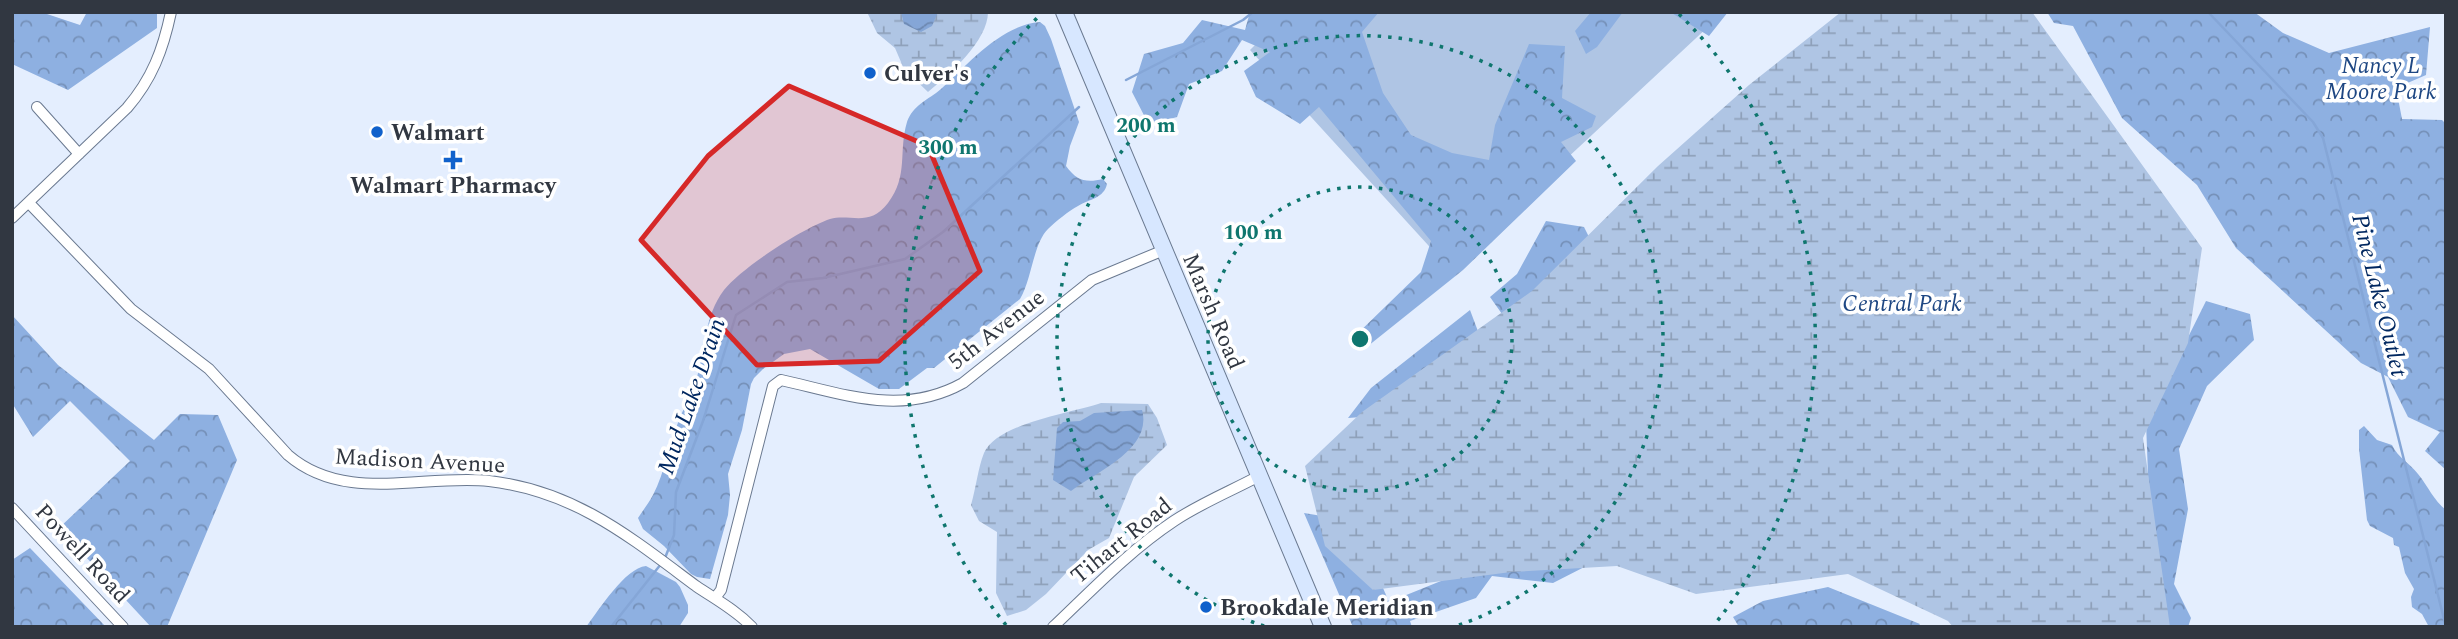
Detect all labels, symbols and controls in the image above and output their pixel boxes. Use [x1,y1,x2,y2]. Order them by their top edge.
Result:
park label: Nancy L Moore Park [2326,49,2437,110]
place label: Culver's [884,57,969,92]
marker: Culver's [862,65,878,81]
text: 200 m [1116,110,1176,142]
place label: Walmart [391,116,485,151]
marker: Walmart [369,124,385,140]
text: 300 m [918,132,978,164]
marker: Walmart Pharmacy [445,152,461,168]
place label: Walmart Pharmacy [350,169,557,204]
water label: Pine Lake Outlet [2341,210,2417,381]
text: 100 m [1223,217,1283,249]
street label: Marsh Road [1172,248,1253,375]
street label: 5th Avenue [941,281,1053,379]
park label: Central Park [1842,287,1962,322]
water label: Mud Lake Drain [648,313,736,479]
centre of rings [1348,327,1372,351]
street label: Madison Avenue [334,440,506,483]
street label: Tihart Road [1063,489,1181,593]
street label: Powell Road [26,496,138,612]
place label: Brookdale Meridian [1220,591,1434,626]
marker: Brookdale Meridian [1198,599,1214,615]

